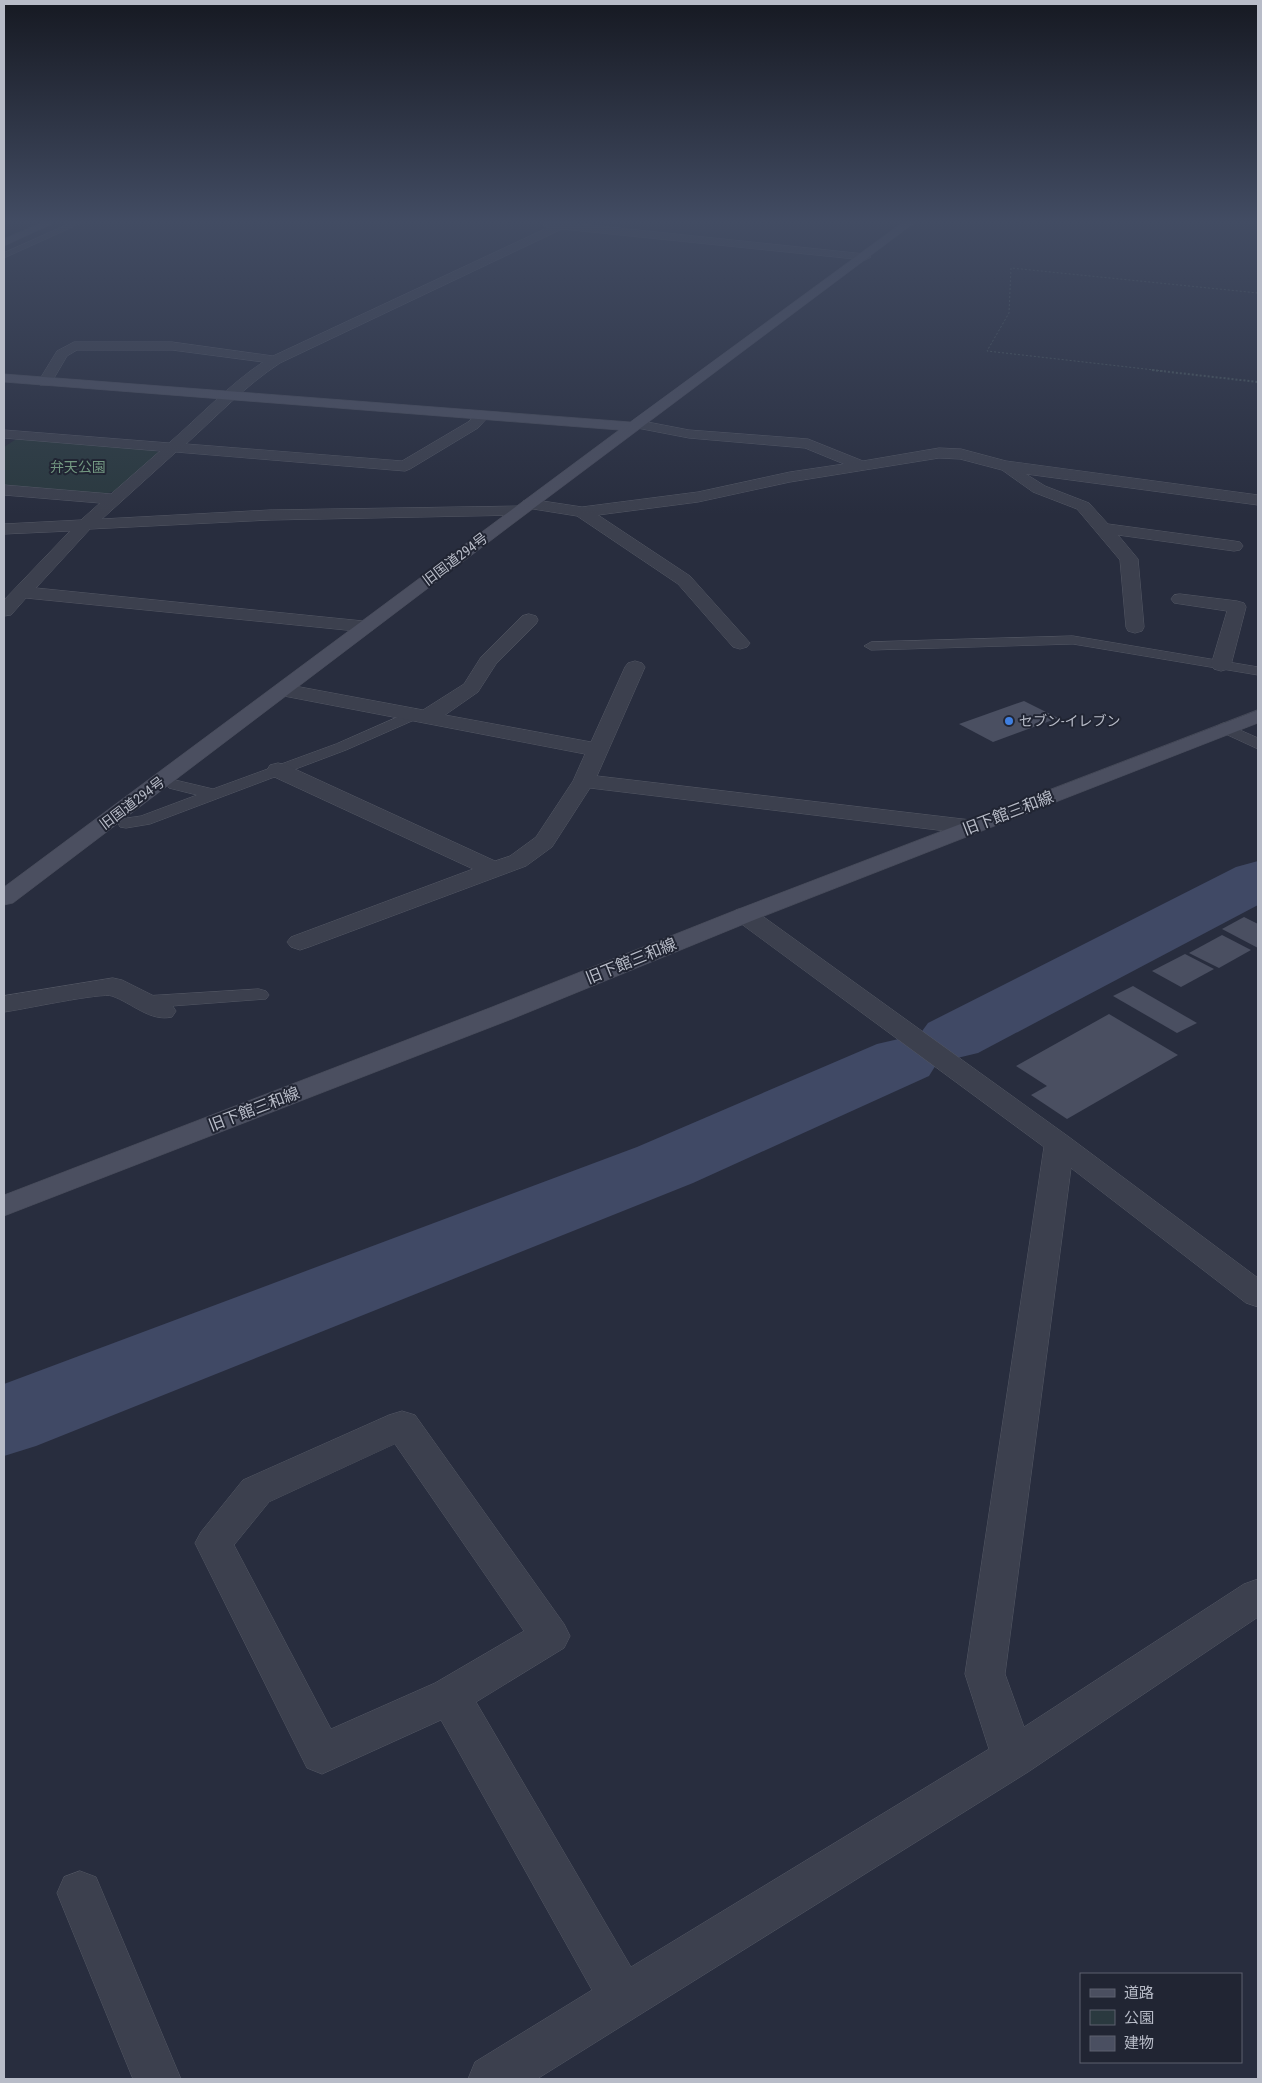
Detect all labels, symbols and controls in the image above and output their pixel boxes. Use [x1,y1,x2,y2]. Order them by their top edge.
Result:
park label: 弁天公園 [50,459,106,475]
street label: 旧国道294号 [420,530,490,588]
place label: セブン-イレブン [1019,713,1120,729]
marker: セブン-イレブン [1003,715,1015,727]
street label: 旧国道294号 [97,774,167,832]
street label: 旧下館三和線 [960,787,1056,839]
street label: 旧下館三和線 [583,934,679,988]
street label: 旧下館三和線 [206,1083,302,1135]
legend [1080,1973,1242,2063]
text: 道路 [1124,1984,1154,2002]
text: 公園 [1124,2009,1154,2027]
text: 建物 [1124,2034,1154,2052]

